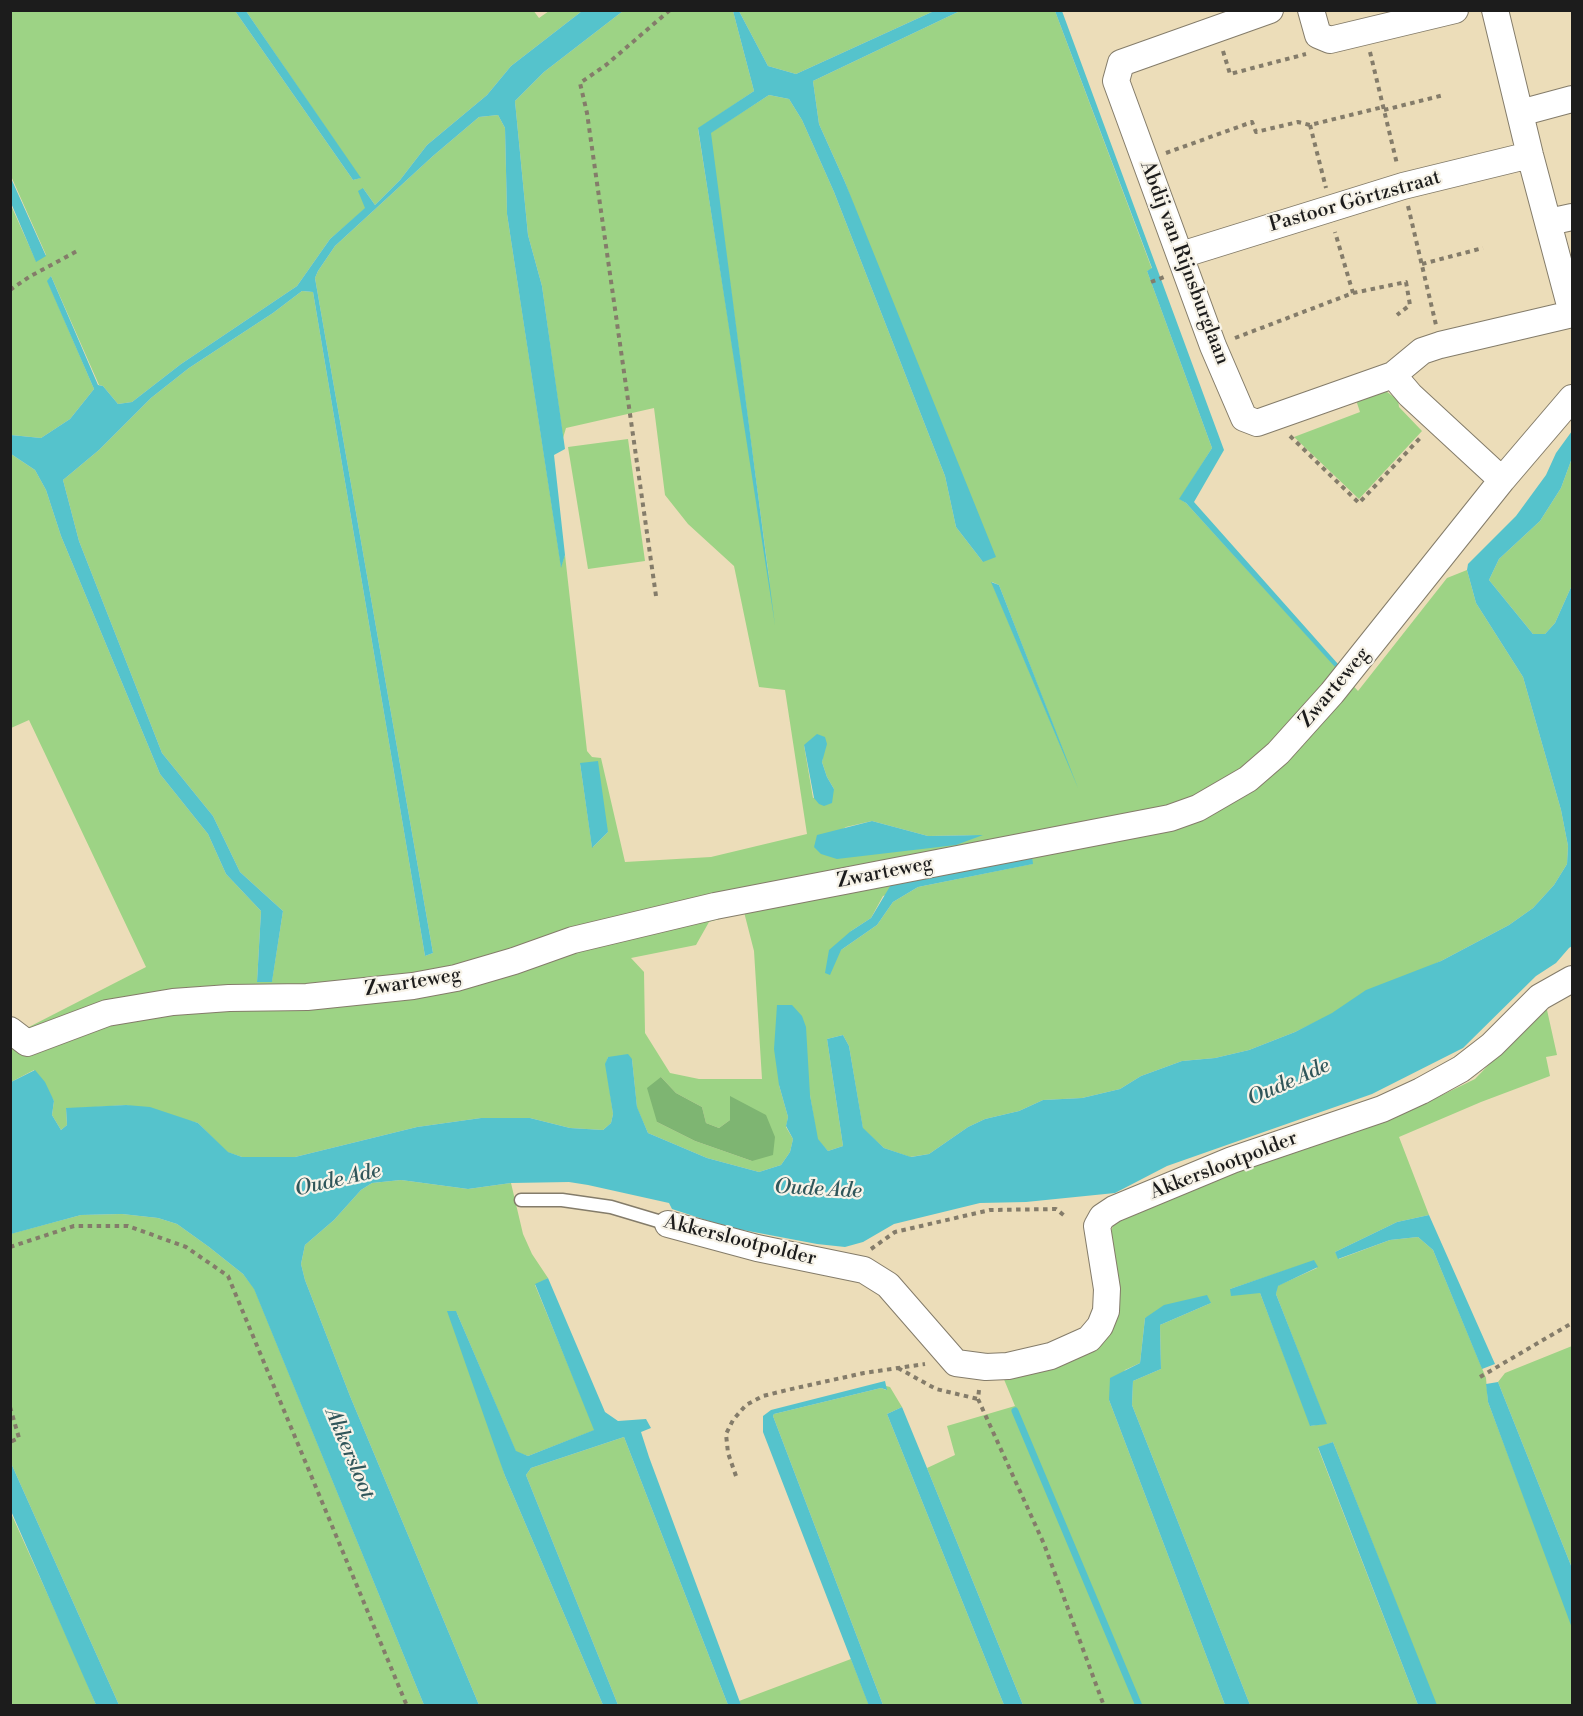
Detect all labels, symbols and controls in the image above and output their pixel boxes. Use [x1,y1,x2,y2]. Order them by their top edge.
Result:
street label: Abdij van Rijnsburglaan [1134,158,1234,368]
street label: Pastoor Görtzstraat [1266,166,1444,238]
street label: Zwarteweg [1295,643,1375,733]
street label: Zwarteweg [835,852,935,894]
street label: Zwarteweg [363,964,463,1002]
water label: Oude Ade [1244,1054,1334,1112]
street label: Akkerslootpolder [1147,1127,1301,1205]
water label: Oude Ade [292,1159,384,1203]
water label: Oude Ade [774,1175,862,1205]
street label: Akkerslootpolder [661,1210,819,1272]
water label: Akkersloot [319,1405,379,1503]

